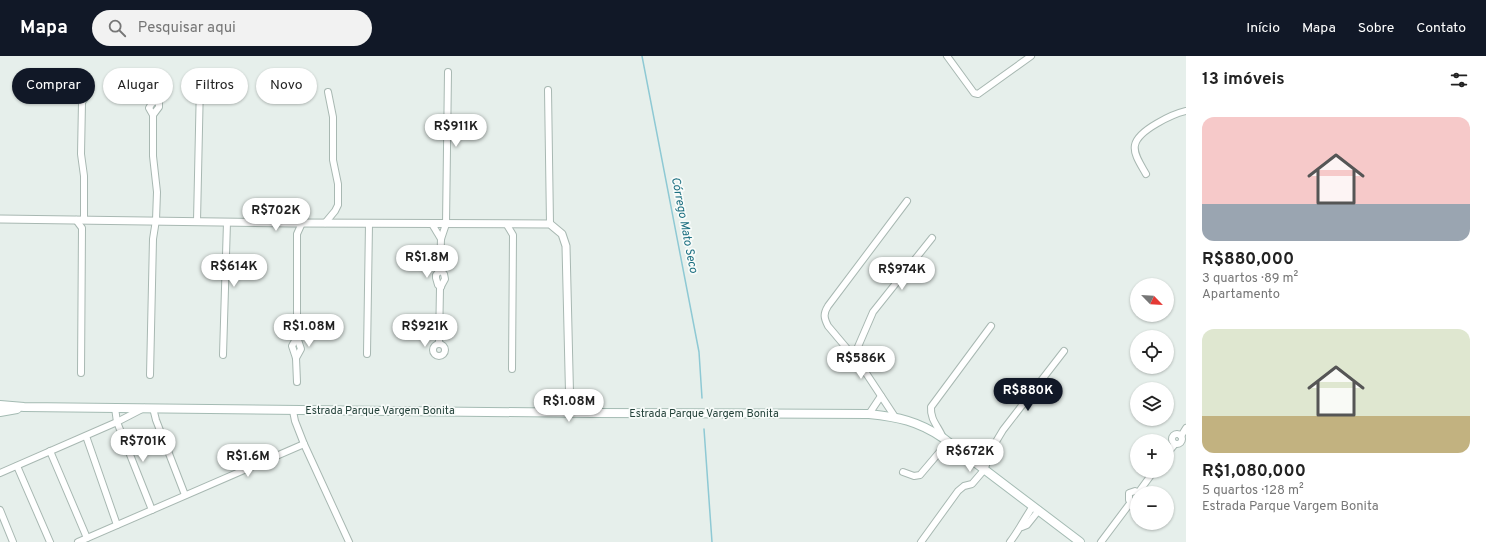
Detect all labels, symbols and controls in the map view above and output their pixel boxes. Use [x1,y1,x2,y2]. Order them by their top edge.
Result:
search box [92,10,372,46]
text: Mapa [20,16,68,40]
icon: search [106,17,128,39]
text: Pesquisar aqui [138,19,236,38]
text: Início [1246,20,1280,37]
text: Mapa [1302,20,1336,37]
text: Sobre [1358,20,1394,37]
text: Contato [1416,20,1466,37]
chip: Comprar [12,68,95,104]
chip: Alugar [103,68,173,104]
chip: Filtros [181,68,248,104]
chip: Novo [256,68,317,104]
text: 13 imóveis [1202,69,1285,91]
icon: filters [1448,69,1470,91]
pin: R$911K [423,114,489,148]
text: R$911K [434,119,478,135]
icon: home [1300,143,1372,215]
water label: Córrego Mato Seco [667,176,701,275]
pin: R$702K [243,198,309,232]
text: R$702K [251,203,301,219]
pin: R$1.8M [394,245,460,279]
text: R$880,000 [1202,249,1294,271]
text: R$1.8M [405,250,449,266]
pin: R$614K [201,254,267,288]
pin: R$974K [869,257,935,291]
text: R$614K [210,259,258,275]
text: R$974K [878,262,926,278]
text: 3 quartos · 89 m² [1202,271,1298,287]
north arrow [1130,278,1174,322]
map controls [1130,278,1174,530]
text: Apartamento [1202,287,1280,303]
pin: R$1.08M [272,314,346,348]
pin: R$921K [392,314,458,348]
text: R$1.08M [283,319,335,335]
text: R$921K [401,319,449,335]
button: locate [1130,330,1174,374]
pin: R$586K [828,346,894,380]
text: R$586K [836,351,886,367]
icon: home [1300,355,1372,427]
pin: R$880K [995,378,1061,412]
button: layers [1130,382,1174,426]
text: R$880K [1003,383,1053,399]
pin: R$1.08M [532,389,606,423]
text: R$1.08M [543,394,595,410]
street label: Estrada Parque Vargem Bonita [305,404,455,418]
street label: Estrada Parque Vargem Bonita [629,407,779,421]
pin: R$701K [110,429,176,463]
text: R$701K [120,434,166,450]
button: + [1130,434,1174,478]
pin: R$672K [937,439,1003,473]
pin: R$1.6M [215,444,281,478]
text: R$672K [946,444,994,460]
text: R$1.6M [226,449,270,465]
text: R$1,080,000 [1202,461,1306,483]
text: 5 quartos · 128 m² [1202,483,1304,499]
button: − [1130,486,1174,530]
text: Estrada Parque Vargem Bonita [1202,499,1379,515]

